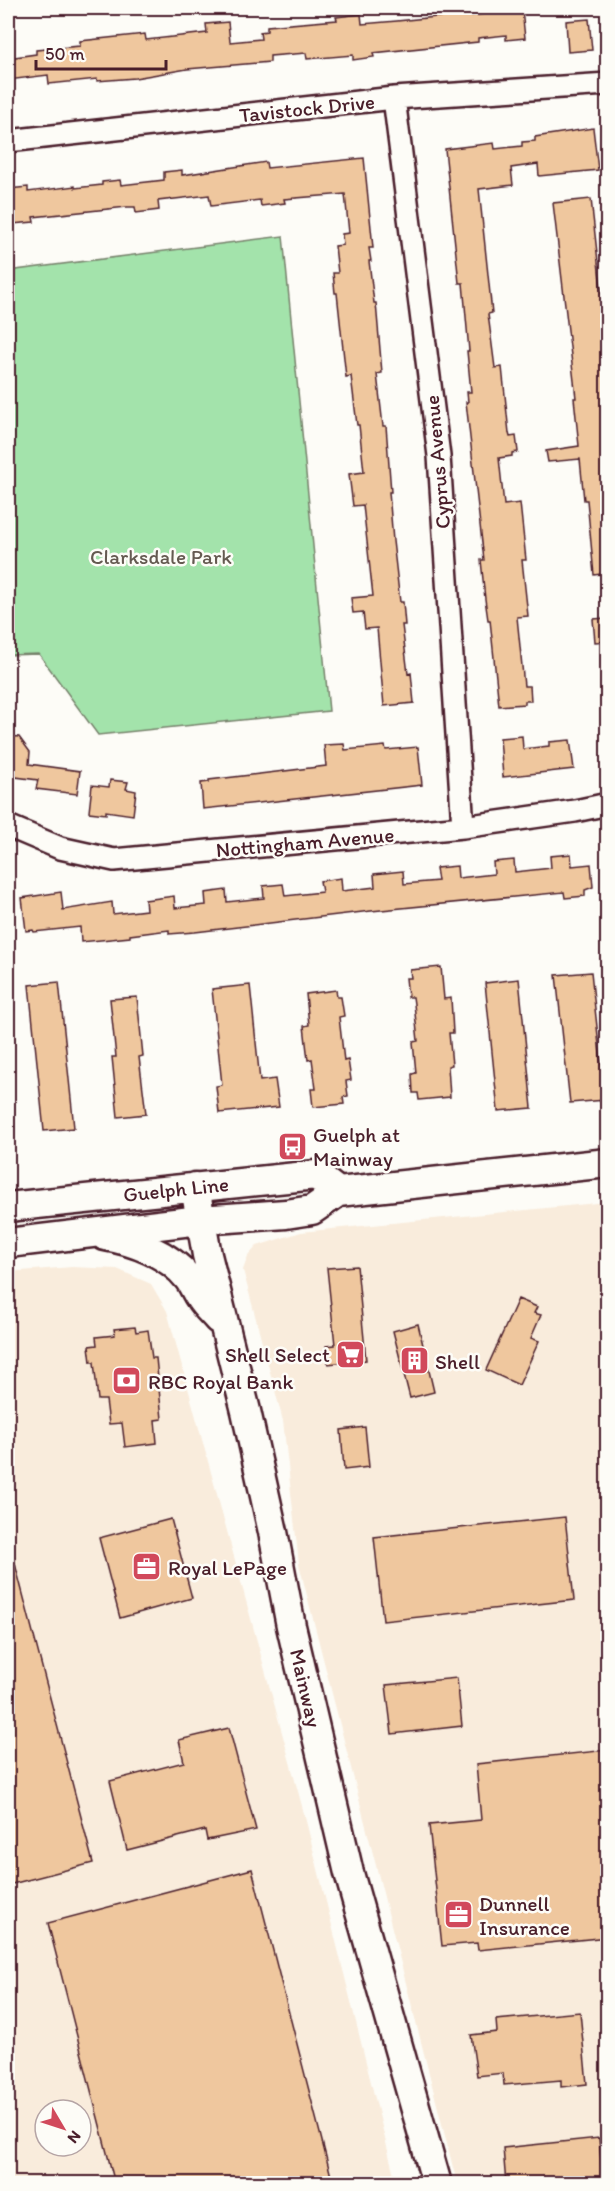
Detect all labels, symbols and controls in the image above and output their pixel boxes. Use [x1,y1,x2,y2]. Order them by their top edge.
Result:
scale bar [36,33,166,71]
text: 50 m [45,43,85,65]
street label: Tavistock Drive [238,88,376,128]
street label: Cyprus Avenue [419,394,455,530]
park label: Clarksdale Park [90,544,232,569]
street label: Nottingham Avenue [215,822,395,862]
place label: Guelph at Mainway [313,1122,400,1171]
bus stop icon: Guelph at Mainway [276,1130,308,1162]
street label: Guelph Line [122,1171,230,1207]
supermarket icon: Shell Select [335,1338,367,1370]
place label: Shell Select [225,1342,330,1367]
building icon: Shell [398,1345,430,1377]
place label: Shell [435,1349,480,1374]
bank icon: RBC Royal Bank [111,1365,143,1397]
place label: RBC Royal Bank [148,1369,293,1394]
office icon: Royal LePage [131,1551,163,1583]
place label: Royal LePage [168,1555,287,1580]
street label: Mainway [285,1646,327,1730]
place label: Dunnell Insurance [479,1891,570,1940]
office icon: Dunnell Insurance [442,1899,474,1931]
north arrow [33,2098,93,2158]
text: N [63,2127,85,2147]

